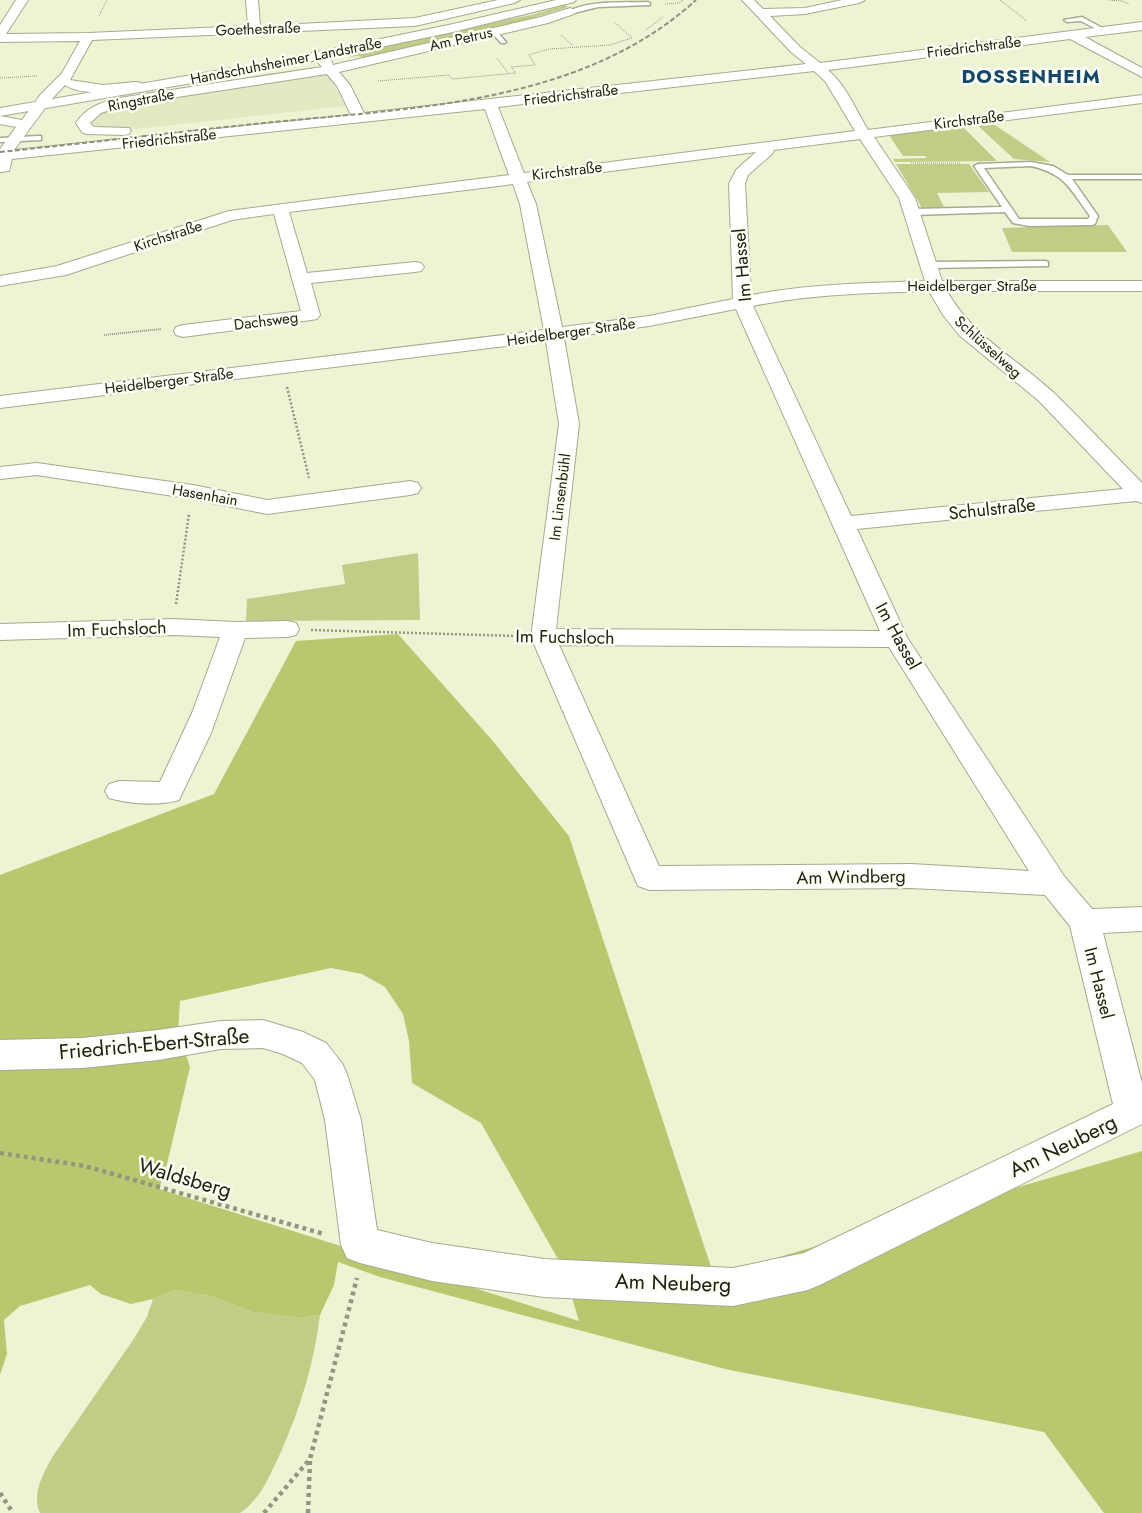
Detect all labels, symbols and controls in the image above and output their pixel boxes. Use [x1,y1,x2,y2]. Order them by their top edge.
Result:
street label: Goethestraße [215,17,301,41]
street label: Am Petrus [427,21,495,57]
street label: Friedrichstraße [926,30,1023,64]
street label: Handschuhsheimer Landstraße [188,32,384,90]
district label: DOSSENHEIM [961,63,1101,90]
street label: Friedrichstraße [523,78,620,112]
street label: Ringstraße [106,83,176,117]
street label: Kirchstraße [933,105,1006,135]
street label: Friedrichstraße [121,123,218,155]
street label: Kirchstraße [531,156,604,186]
street label: Kirchstraße [131,215,205,257]
street label: Im Hassel [726,227,758,303]
street label: Heidelberger Straße [907,275,1037,297]
street label: Dachsweg [233,306,299,336]
street label: Schlüsselweg [949,311,1027,383]
street label: Heidelberger Straße [505,312,637,352]
street label: Heidelberger Straße [103,362,235,400]
street label: Im Linsenbühl [544,452,576,542]
street label: Hasenhain [170,478,240,512]
street label: Schulstraße [947,492,1037,526]
street label: Im Hassel [869,598,927,674]
street label: Im Fuchsloch [67,614,167,644]
street label: Im Fuchsloch [515,623,615,651]
street label: Am Windberg [796,863,906,891]
street label: Im Hassel [1078,944,1120,1022]
street label: Friedrich-Ebert-Straße [57,1021,251,1067]
street label: Am Neuberg [1004,1107,1122,1185]
street label: Waldsberg [135,1150,235,1206]
street label: Am Neuberg [614,1266,732,1300]

